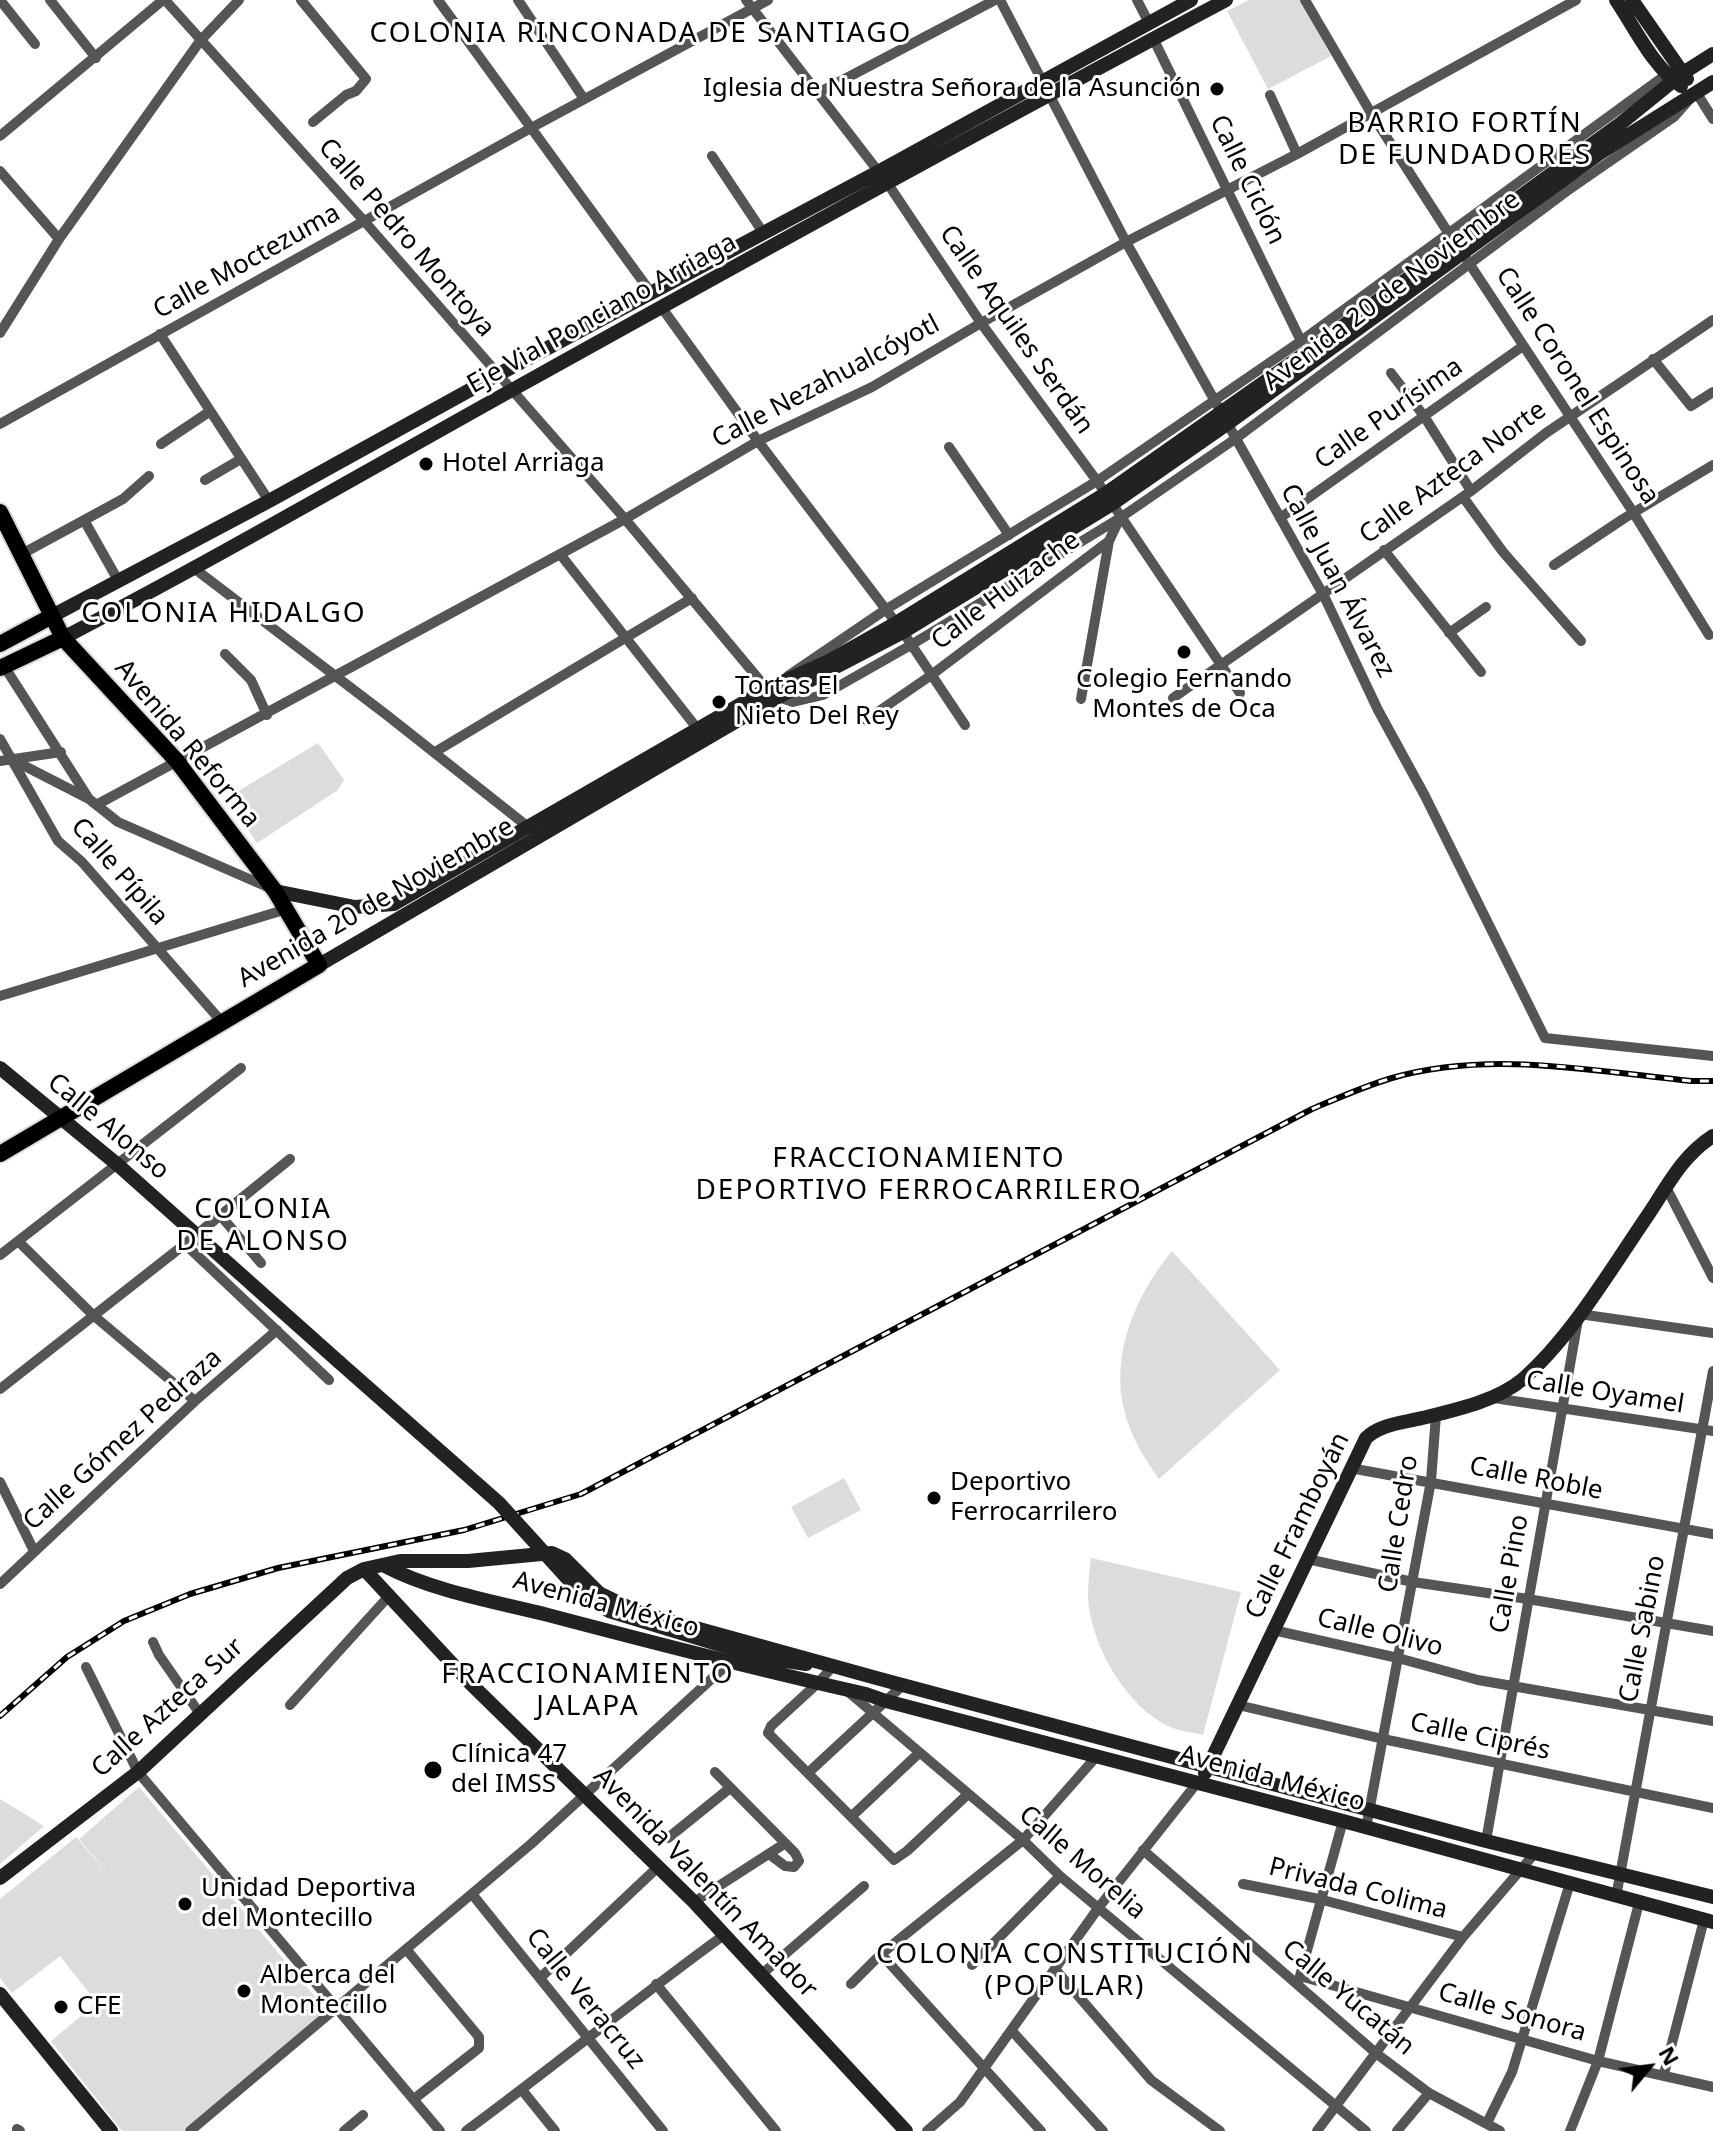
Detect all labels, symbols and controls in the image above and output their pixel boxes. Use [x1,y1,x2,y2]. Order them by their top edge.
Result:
district label: COLONIA RINCONADA DE SANTIAGO [370,17,912,51]
place label: Iglesia de Nuestra Señora de la Asunción [703,73,1201,105]
marker: Iglesia de Nuestra Señora de la Asunción [1208,80,1226,98]
district label: BARRIO FORTÍN DE FUNDADORES [1338,107,1592,173]
street label: Calle Ciclón [1202,110,1292,250]
street label: Calle Pedro Montoya [311,132,501,344]
street label: Avenida 20 de Noviembre [1258,184,1526,398]
street label: Calle Moctezuma [148,198,346,326]
street label: Calle Aquiles Serdán [932,220,1100,440]
street label: Eje Vial Ponciano Arriaga [462,227,742,401]
street label: Calle Coronel Espinosa [1489,262,1665,510]
street label: Calle Nezahualcóyotl [707,309,945,455]
street label: Calle Purísima [1309,352,1469,476]
street label: Calle Azteca Norte [1354,395,1552,551]
place label: Hotel Arriaga [442,448,604,480]
marker: Hotel Arriaga [417,455,435,473]
street label: Calle Juan Álvarez [1273,479,1401,683]
street label: Calle Huizache [926,525,1086,657]
district label: COLONIA HIDALGO [81,597,367,631]
marker: Colegio Fernando Montes de Oca [1175,643,1193,661]
street label: Avenida Reforma [108,654,266,834]
place label: Colegio Fernando Montes de Oca [1076,664,1292,726]
place label: Tortas El Nieto Del Rey [735,671,899,732]
marker: Tortas El Nieto Del Rey [710,693,728,711]
street label: Avenida 20 de Noviembre [233,811,519,995]
street label: Calle Pípila [64,812,174,932]
street label: Calle Alonso [41,1067,175,1187]
district label: FRACCIONAMIENTO DEPORTIVO FERROCARRILERO [695,1142,1143,1208]
district label: COLONIA DE ALONSO [176,1193,350,1259]
street label: Calle Gómez Pedraza [17,1343,229,1537]
street label: Calle Oyamel [1524,1365,1686,1421]
street label: Calle Framboyán [1239,1428,1357,1624]
street label: Calle Roble [1467,1451,1605,1507]
street label: Calle Cedro [1373,1453,1425,1595]
place label: Deportivo Ferrocarrilero [950,1467,1117,1528]
marker: Deportivo Ferrocarrilero [925,1489,943,1507]
street label: Calle Pino [1484,1512,1536,1636]
street label: Calle Sabino [1613,1553,1673,1705]
street label: Avenida México [510,1565,702,1645]
street label: Calle Olivo [1314,1602,1446,1664]
street label: Calle Azteca Sur [86,1632,250,1784]
district label: FRACCIONAMIENTO JALAPA [441,1658,735,1724]
street label: Calle Ciprés [1407,1707,1553,1767]
place label: Clínica 47 del IMSS [451,1739,567,1800]
street label: Avenida México [1176,1739,1368,1819]
marker: Clínica 47 del IMSS [422,1759,444,1781]
street label: Avenida Valentín Amador [587,1761,823,2005]
street label: Calle Morelia [1012,1799,1152,1927]
street label: Privada Colima [1266,1852,1450,1926]
place label: Unidad Deportiva del Montecillo [201,1873,416,1934]
marker: Unidad Deportiva del Montecillo [176,1895,194,1913]
street label: Calle Veracruz [519,1922,651,2076]
street label: Calle Yucatán [1276,1934,1420,2062]
district label: COLONIA CONSTITUCIÓN (POPULAR) [876,1938,1254,2004]
place label: Alberca del Montecillo [260,1960,395,2022]
street label: Calle Sonora [1434,1977,1590,2049]
marker: Alberca del Montecillo [235,1982,253,2000]
place label: CFE [77,1991,121,2023]
marker: CFE [52,1998,70,2016]
north arrow [1609,2027,1689,2107]
text: N [1653,2040,1687,2070]

